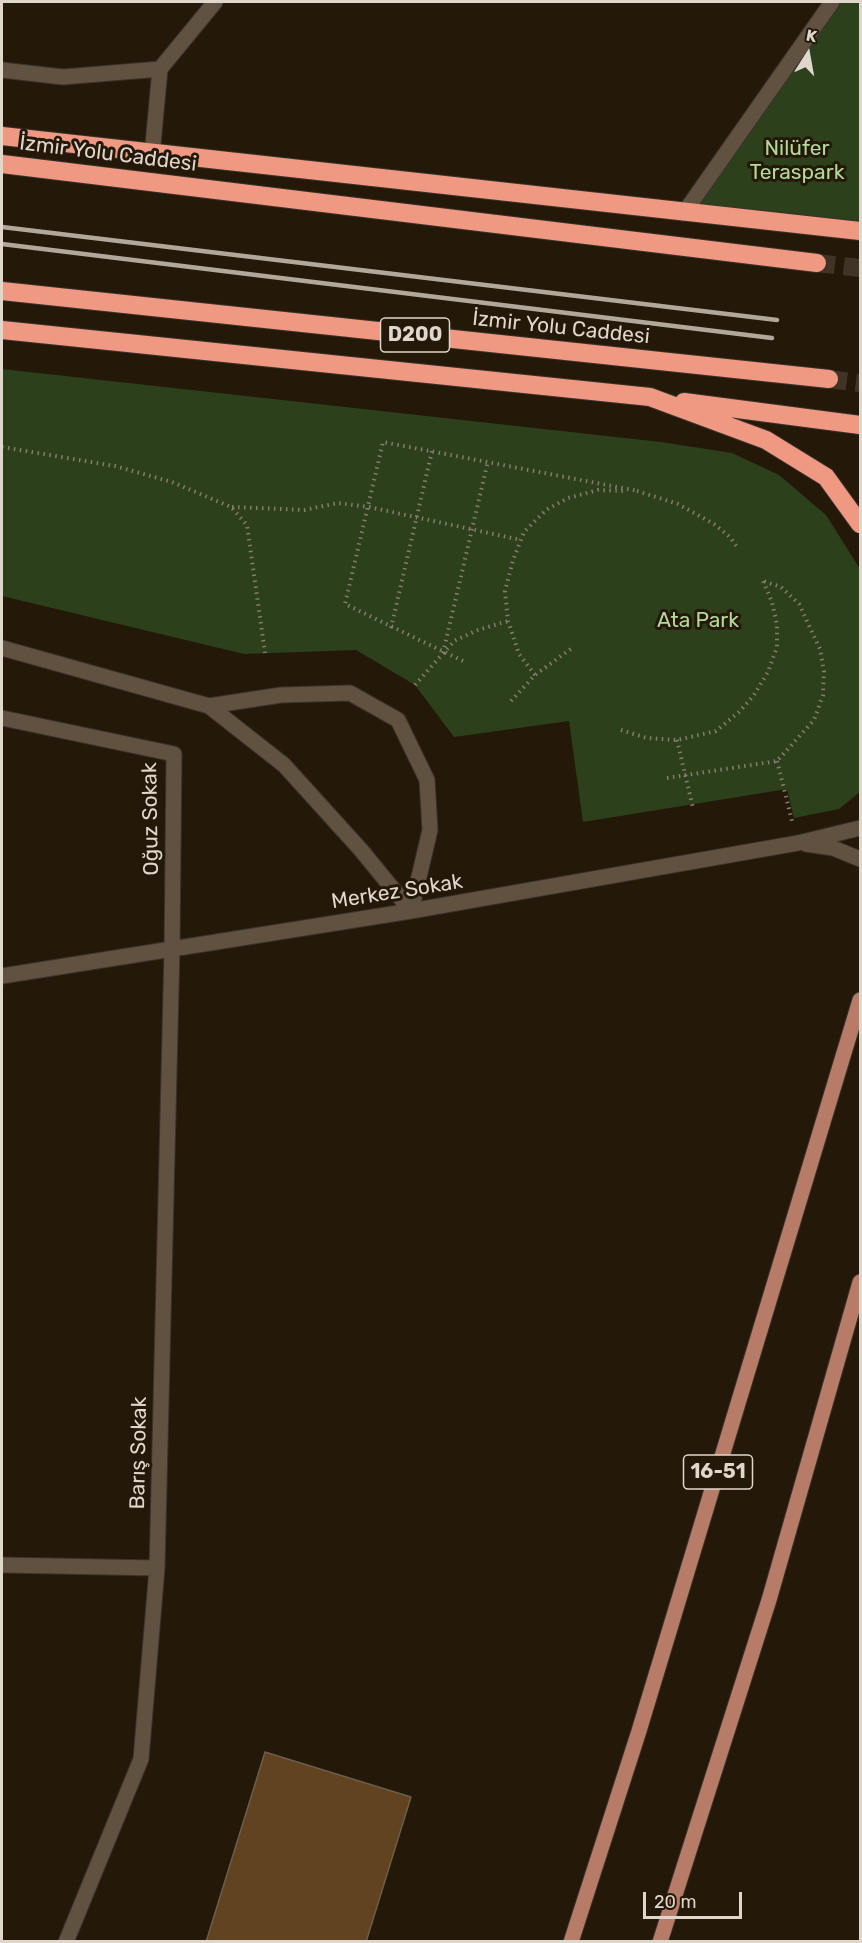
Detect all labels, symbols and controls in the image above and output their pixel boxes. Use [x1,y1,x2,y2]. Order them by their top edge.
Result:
north arrow [778,24,838,84]
text: K [805,26,819,46]
street label: İzmir Yolu Caddesi [18,131,198,177]
park label: Nilüfer Teraspark [750,136,844,186]
street label: İzmir Yolu Caddesi [471,306,651,350]
road number: D200 [380,318,450,352]
park label: Ata Park [657,608,739,634]
street label: Oğuz Sokak [137,762,165,876]
street label: Merkez Sokak [330,869,464,915]
street label: Barış Sokak [125,1396,153,1510]
road number: 16-51 [684,1455,752,1489]
scale bar [646,1880,745,1918]
text: 20 m [654,1891,696,1913]

